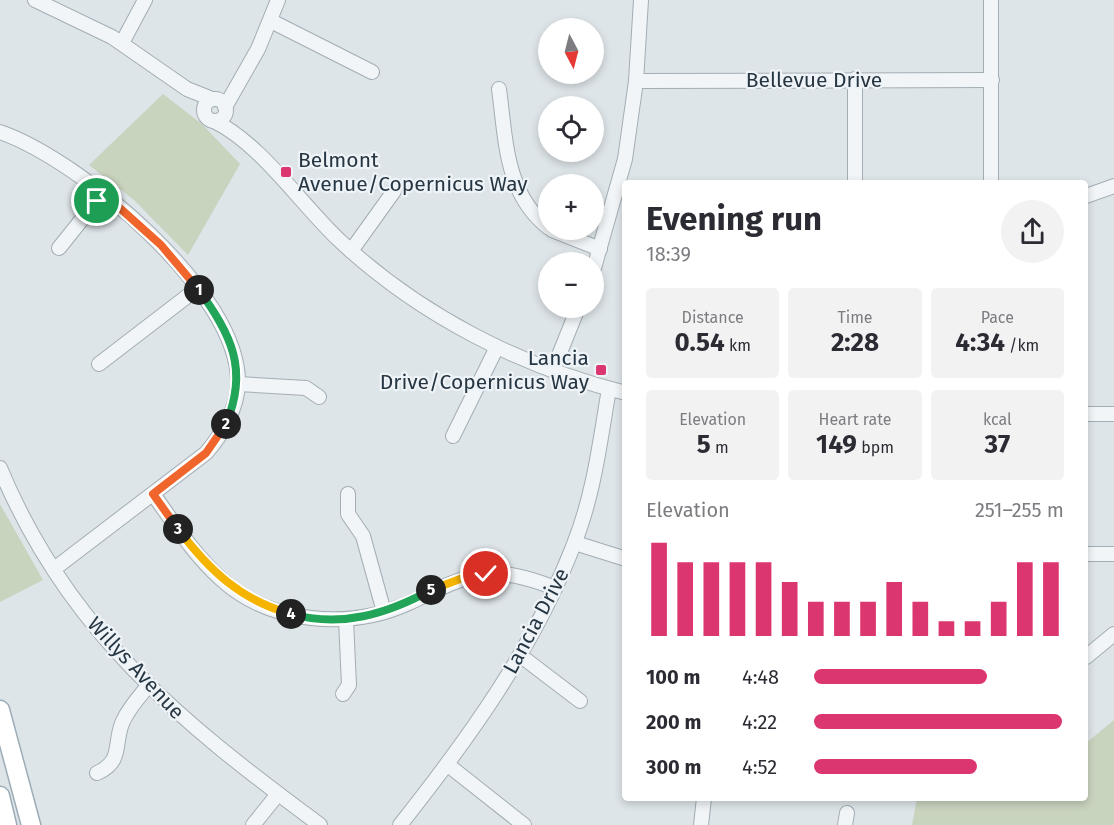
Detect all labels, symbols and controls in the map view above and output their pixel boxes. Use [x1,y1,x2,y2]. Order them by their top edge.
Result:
north arrow [538,18,604,84]
map controls [538,18,604,318]
street label: Bellevue Drive [746,67,882,93]
button: locate [538,96,604,162]
place label: Belmont Avenue/Copernicus Way [298,147,528,197]
marker: Belmont Avenue/Copernicus Way [279,165,293,179]
button: + [538,174,604,240]
pin [71,175,122,226]
icon: arrive [80,184,113,217]
text: Evening run [646,199,822,239]
button: share [1001,200,1064,263]
text: 18:39 [646,242,691,266]
button: − [538,252,604,318]
pin: 1 [184,275,214,305]
text: 1 [195,280,203,299]
text: Distance [682,308,744,327]
text: Time [837,308,873,327]
text: Pace [981,308,1014,327]
text: 0.54 [674,327,725,358]
text: 2:28 [831,327,879,358]
text: 4:34 [955,327,1005,358]
text: km [725,336,751,355]
text: /km [1005,336,1039,355]
place label: Lancia Drive/Copernicus Way [380,345,590,395]
marker: Lancia Drive/Copernicus Way [594,363,608,377]
pin: 2 [211,409,241,439]
text: Elevation [679,410,746,429]
text: Heart rate [819,410,891,429]
text: kcal [983,410,1012,429]
text: 2 [222,414,230,433]
text: 5 [697,429,711,460]
text: 149 [816,429,857,460]
text: 37 [985,429,1010,460]
text: m [711,438,729,457]
text: bpm [857,438,894,457]
text: Elevation [646,498,730,522]
text: 251–255 m [975,498,1064,522]
pin: 3 [163,514,193,544]
text: 3 [174,519,182,538]
pin [460,548,511,599]
icon: check [469,557,502,590]
street label: Lancia Drive [497,564,575,678]
pin: 5 [416,575,446,605]
text: 5 [427,580,435,599]
pin: 4 [276,599,306,629]
text: 4 [286,604,296,623]
street label: Willys Avenue [82,611,190,725]
text: 100 m [646,665,700,689]
text: 4:48 [742,665,779,689]
text: 200 m [646,710,701,734]
text: 4:22 [742,710,777,734]
text: 300 m [646,755,701,779]
text: 4:52 [742,755,777,779]

